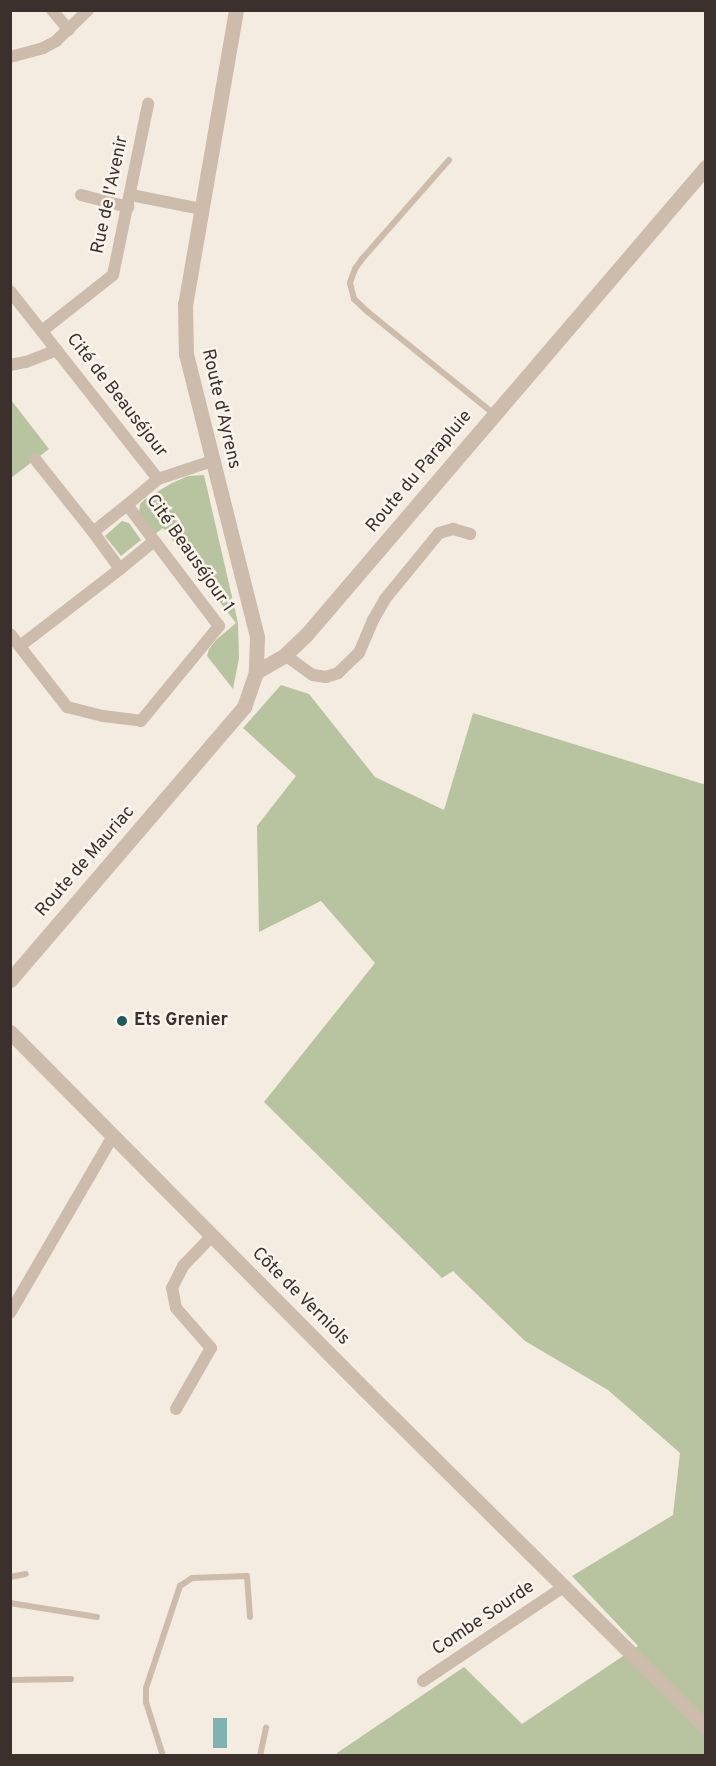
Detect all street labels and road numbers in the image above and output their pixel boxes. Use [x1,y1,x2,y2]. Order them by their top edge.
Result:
street label: Rue de l'Avenir [88,134,134,256]
street label: Cité de Beauséjour [61,330,171,462]
street label: Route d'Ayrens [196,347,244,471]
street label: Route du Parapluie [363,406,477,538]
street label: Cité Beauséjour 1 [140,491,238,617]
street label: Route de Mauriac [32,802,140,922]
street label: Côte de Verniols [246,1243,354,1351]
street label: Combe Sourde [429,1577,539,1661]

